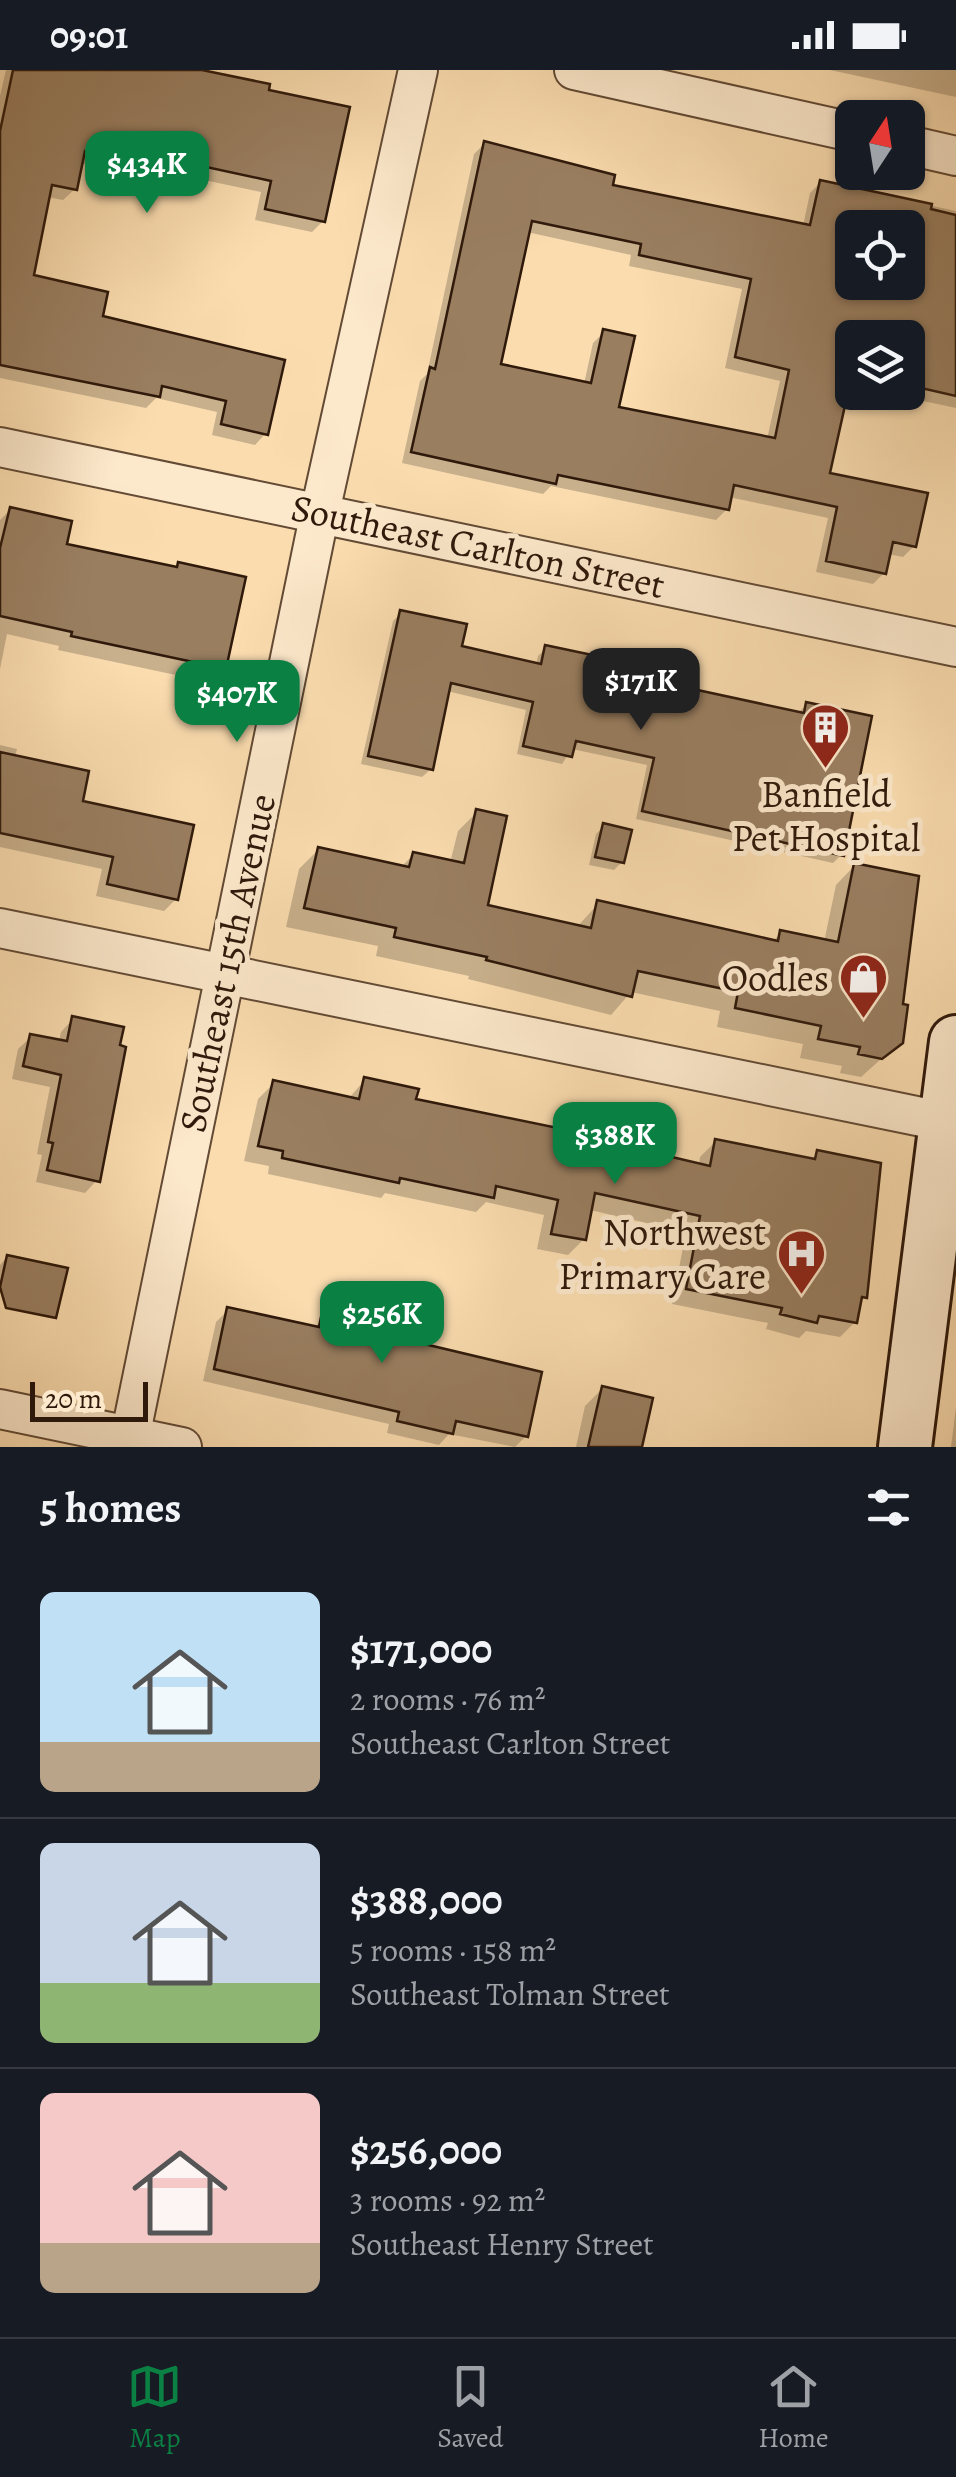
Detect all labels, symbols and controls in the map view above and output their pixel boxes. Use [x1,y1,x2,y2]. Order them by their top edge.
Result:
text: 09:01 [50,9,128,61]
north arrow [835,100,925,190]
map controls [835,100,925,410]
pin: $434K [77,131,217,216]
text: $434K [107,141,187,185]
button: locate [835,210,925,300]
button: layers [835,320,925,410]
street label: Southeast Carlton Street [287,481,669,611]
pin: $171K [571,648,711,733]
text: $171K [605,658,677,702]
pin: $407K [167,660,307,745]
text: $407K [197,670,277,714]
building icon: Banfield Pet Hospital [800,702,852,770]
place label: Banfield Pet Hospital [732,768,920,864]
street label: Southeast 15th Avenue [166,789,288,1137]
place label: Oodles [722,952,829,1004]
shop icon: Oodles [838,952,890,1020]
pin: $388K [545,1102,685,1187]
text: $388K [575,1112,655,1156]
place label: Northwest Primary Care [559,1206,766,1302]
hospital icon: Northwest Primary Care [775,1228,827,1296]
pin: $256K [312,1281,452,1366]
text: $256K [342,1291,422,1335]
scale bar [30,1377,148,1422]
text: 20 m [45,1380,102,1418]
text: 5 homes [40,1479,181,1536]
icon: filters [861,1480,916,1535]
text: $171,000 [350,1620,492,1677]
icon: home [120,1632,240,1752]
text: 2 rooms · 76 m² [350,1677,546,1721]
text: Southeast Carlton Street [350,1721,670,1765]
text: $388,000 [350,1871,503,1928]
icon: home [120,1883,240,2003]
text: 5 rooms · 158 m² [350,1928,556,1972]
text: Southeast Tolman Street [350,1972,670,2016]
text: $256,000 [350,2121,502,2178]
icon: home [120,2133,240,2253]
text: 3 rooms · 92 m² [350,2178,545,2222]
text: Southeast Henry Street [350,2222,654,2266]
tab: Map [127,2359,182,2457]
tab: Saved [437,2359,504,2457]
tab: Home [758,2359,829,2457]

